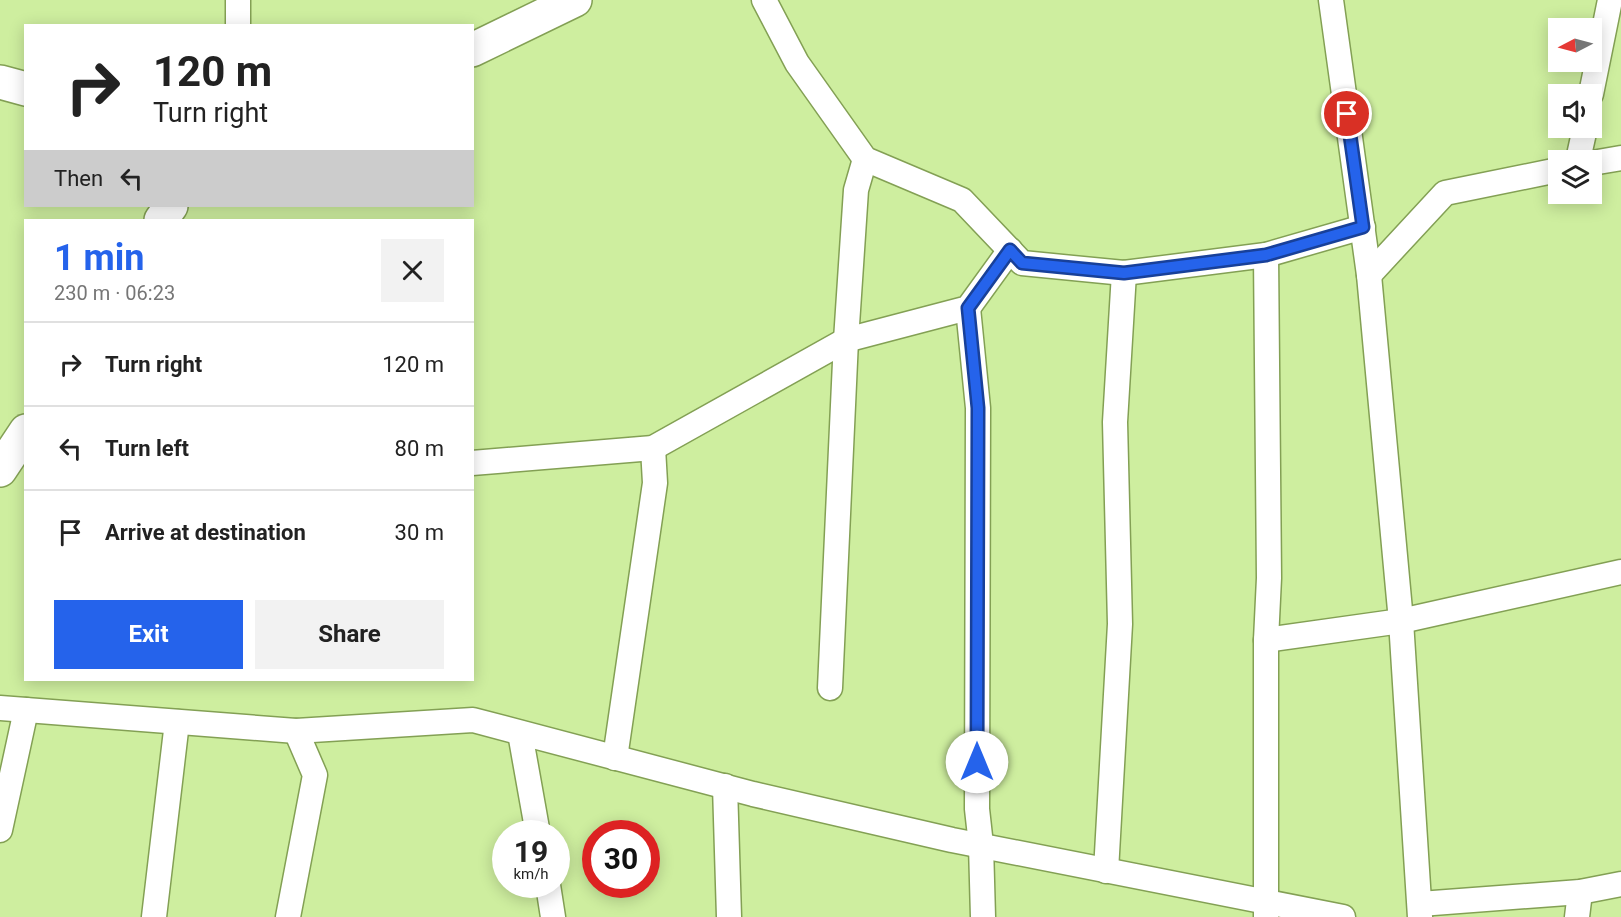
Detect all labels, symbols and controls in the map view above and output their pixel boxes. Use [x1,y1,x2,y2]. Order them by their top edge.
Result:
north arrow [1548,18,1602,72]
map controls [1548,18,1602,204]
text: 120 m [153,47,272,96]
icon: right [54,48,132,126]
button: sound [1548,84,1602,138]
pin [1321,88,1372,139]
text: Turn right [153,97,268,129]
icon: arrive [1330,97,1363,130]
button: layers [1548,150,1602,204]
icon: left [115,162,148,195]
text: Then [54,166,103,191]
text: 1 min [54,237,145,279]
button: close [381,239,444,302]
text: 230 m · 06:23 [54,281,175,305]
icon: right [54,348,87,381]
text: Turn right [105,352,202,377]
text: 120 m [382,352,444,377]
icon: left [54,432,87,465]
text: Turn left [105,436,189,461]
text: 80 m [395,436,444,461]
icon: arrive [54,516,87,549]
text: Arrive at destination [105,520,306,545]
text: 30 m [395,520,444,545]
button: Exit [54,600,243,669]
button: Share [255,600,444,669]
position arrow [945,730,1009,794]
speed limit sign: 30 [582,820,660,898]
text: 19 [514,834,548,869]
text: km/h [513,865,549,883]

